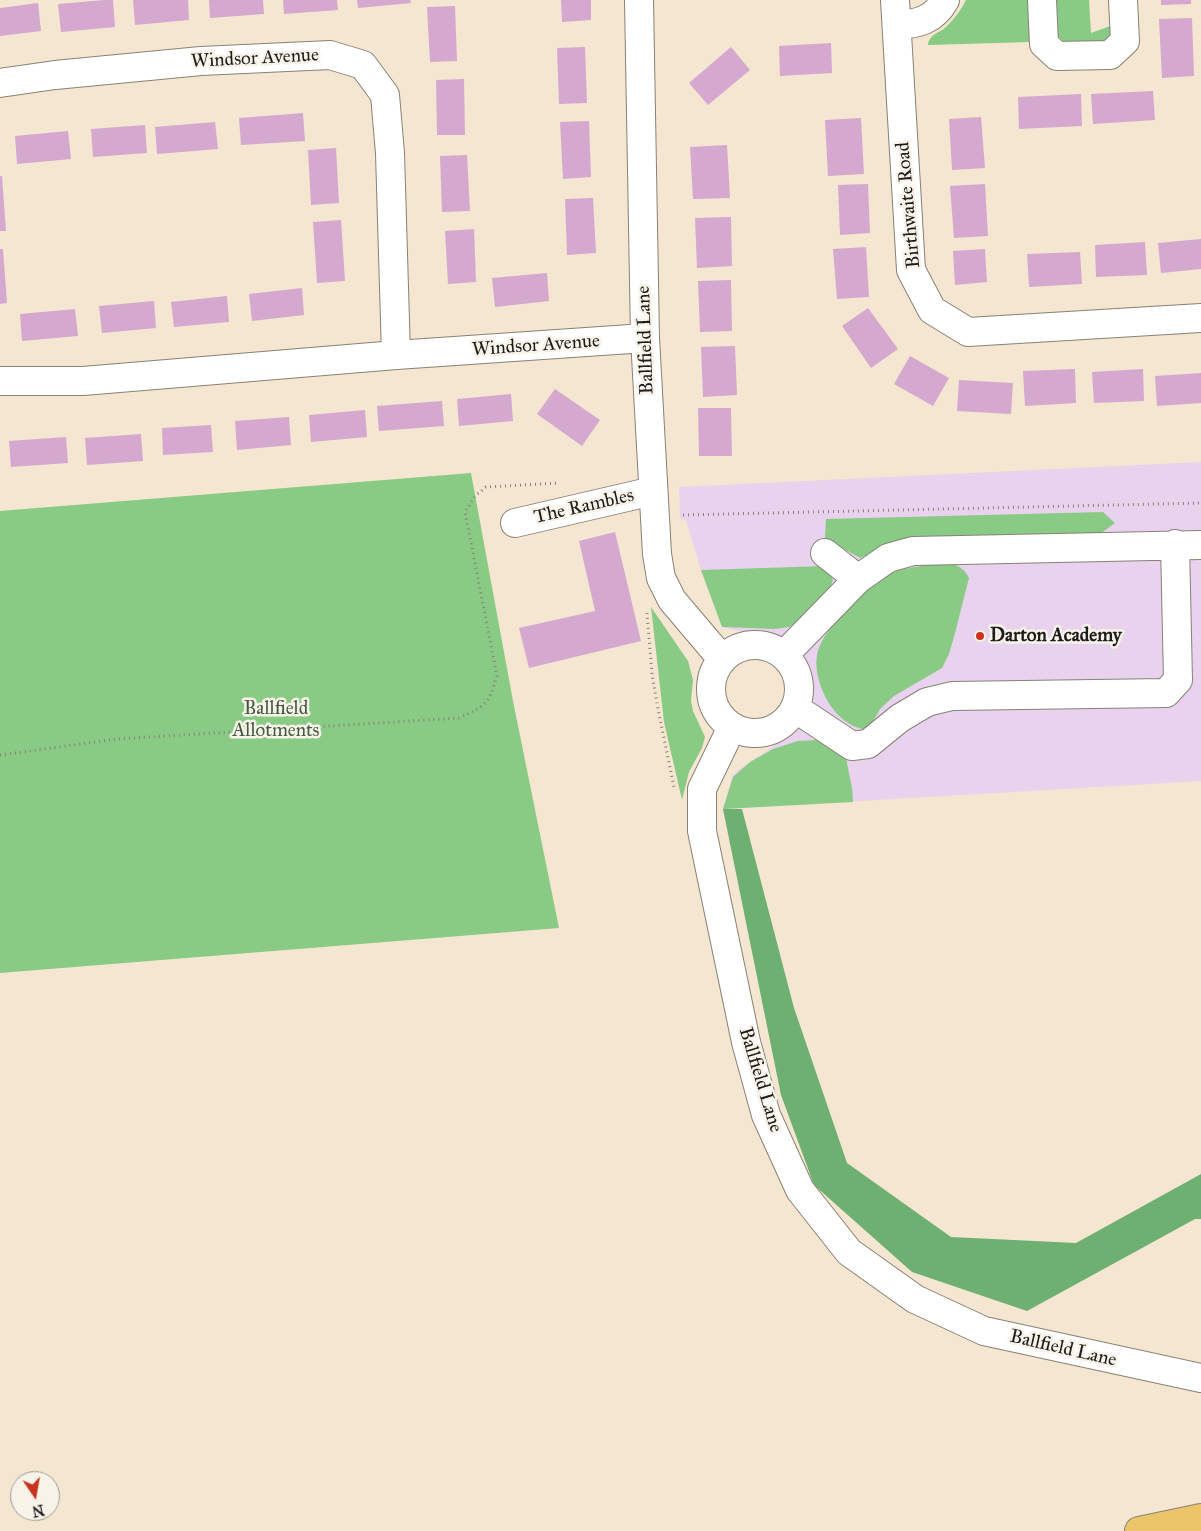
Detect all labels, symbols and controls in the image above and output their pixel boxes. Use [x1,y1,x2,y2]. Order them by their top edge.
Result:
street label: Windsor Avenue [191,44,319,74]
street label: Birthwaite Road [892,141,926,269]
street label: Ballfield Lane [633,285,659,395]
street label: Windsor Avenue [471,330,601,362]
street label: The Rambles [532,484,636,530]
place label: Darton Academy [990,625,1122,647]
marker: Darton Academy [974,630,986,642]
park label: Ballfield Allotments [232,698,320,742]
street label: Ballfield Lane [733,1025,787,1135]
street label: Ballfield Lane [1007,1326,1119,1372]
north arrow [10,1471,60,1521]
text: N [30,1501,46,1520]

